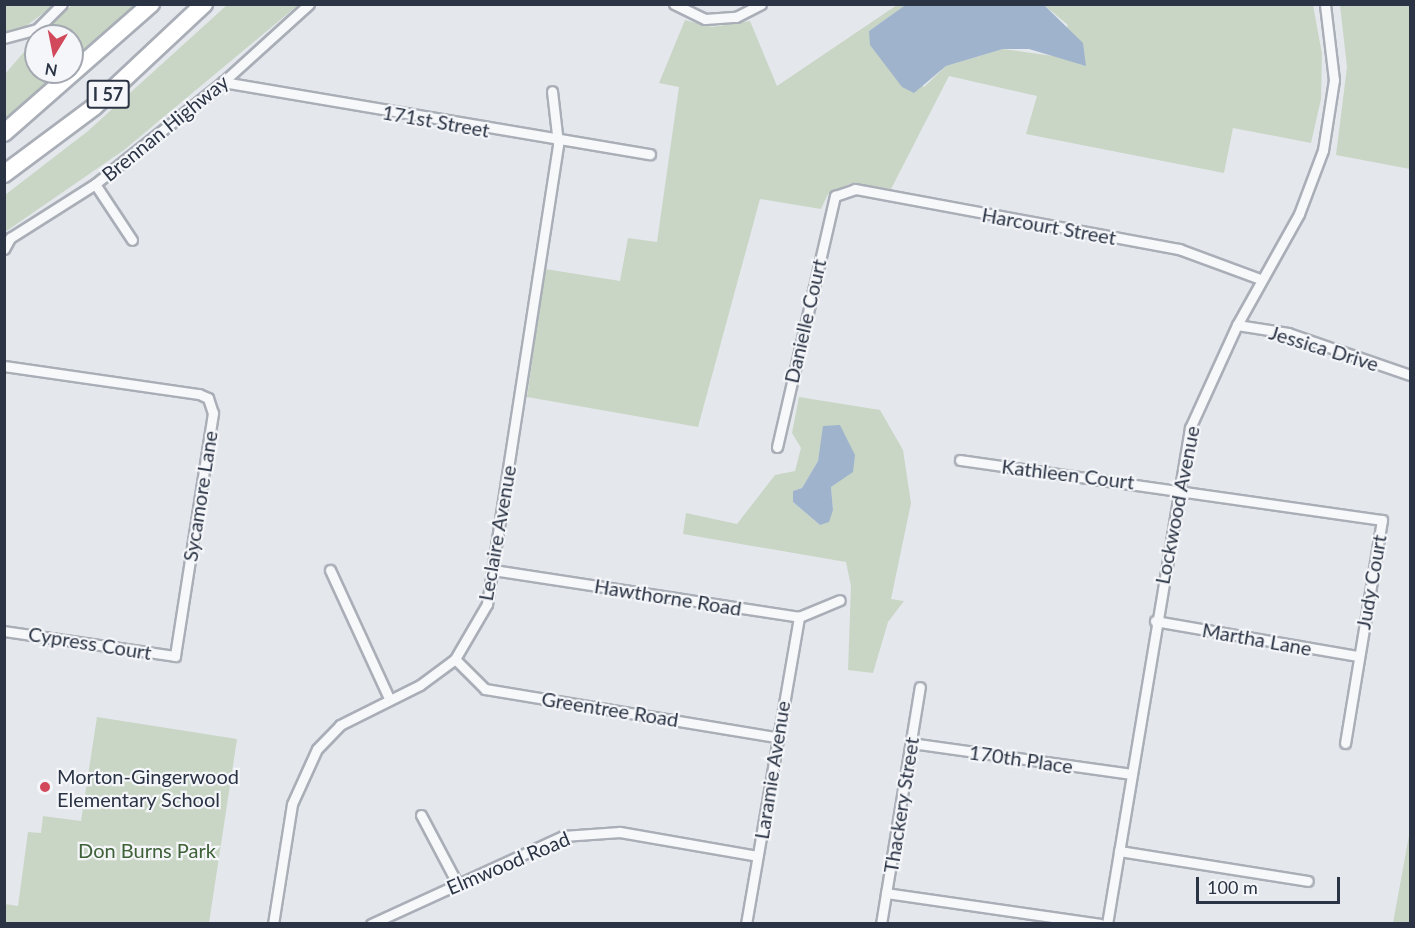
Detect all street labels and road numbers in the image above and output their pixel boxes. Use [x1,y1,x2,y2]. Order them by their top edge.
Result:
street label: Brennan Highway [97,70,233,186]
road number: I 57 [86,79,130,109]
street label: 171st Street [381,100,491,142]
street label: Harcourt Street [980,202,1118,250]
street label: Danielle Court [779,257,831,385]
street label: Jessica Drive [1266,320,1382,376]
street label: Lockwood Avenue [1150,424,1204,586]
street label: Sycamore Lane [178,429,222,563]
street label: Kathleen Court [1000,454,1136,494]
street label: Leclaire Avenue [473,463,521,603]
street label: Judy Court [1351,533,1391,631]
street label: Hawthorne Road [593,574,743,620]
street label: Martha Lane [1200,618,1314,660]
street label: Cypress Court [27,621,153,665]
street label: Greentree Road [540,686,680,732]
street label: Laramie Avenue [749,699,795,841]
street label: Thackery Street [878,735,924,875]
street label: 170th Place [967,740,1075,778]
street label: Elmwood Road [443,826,573,900]

